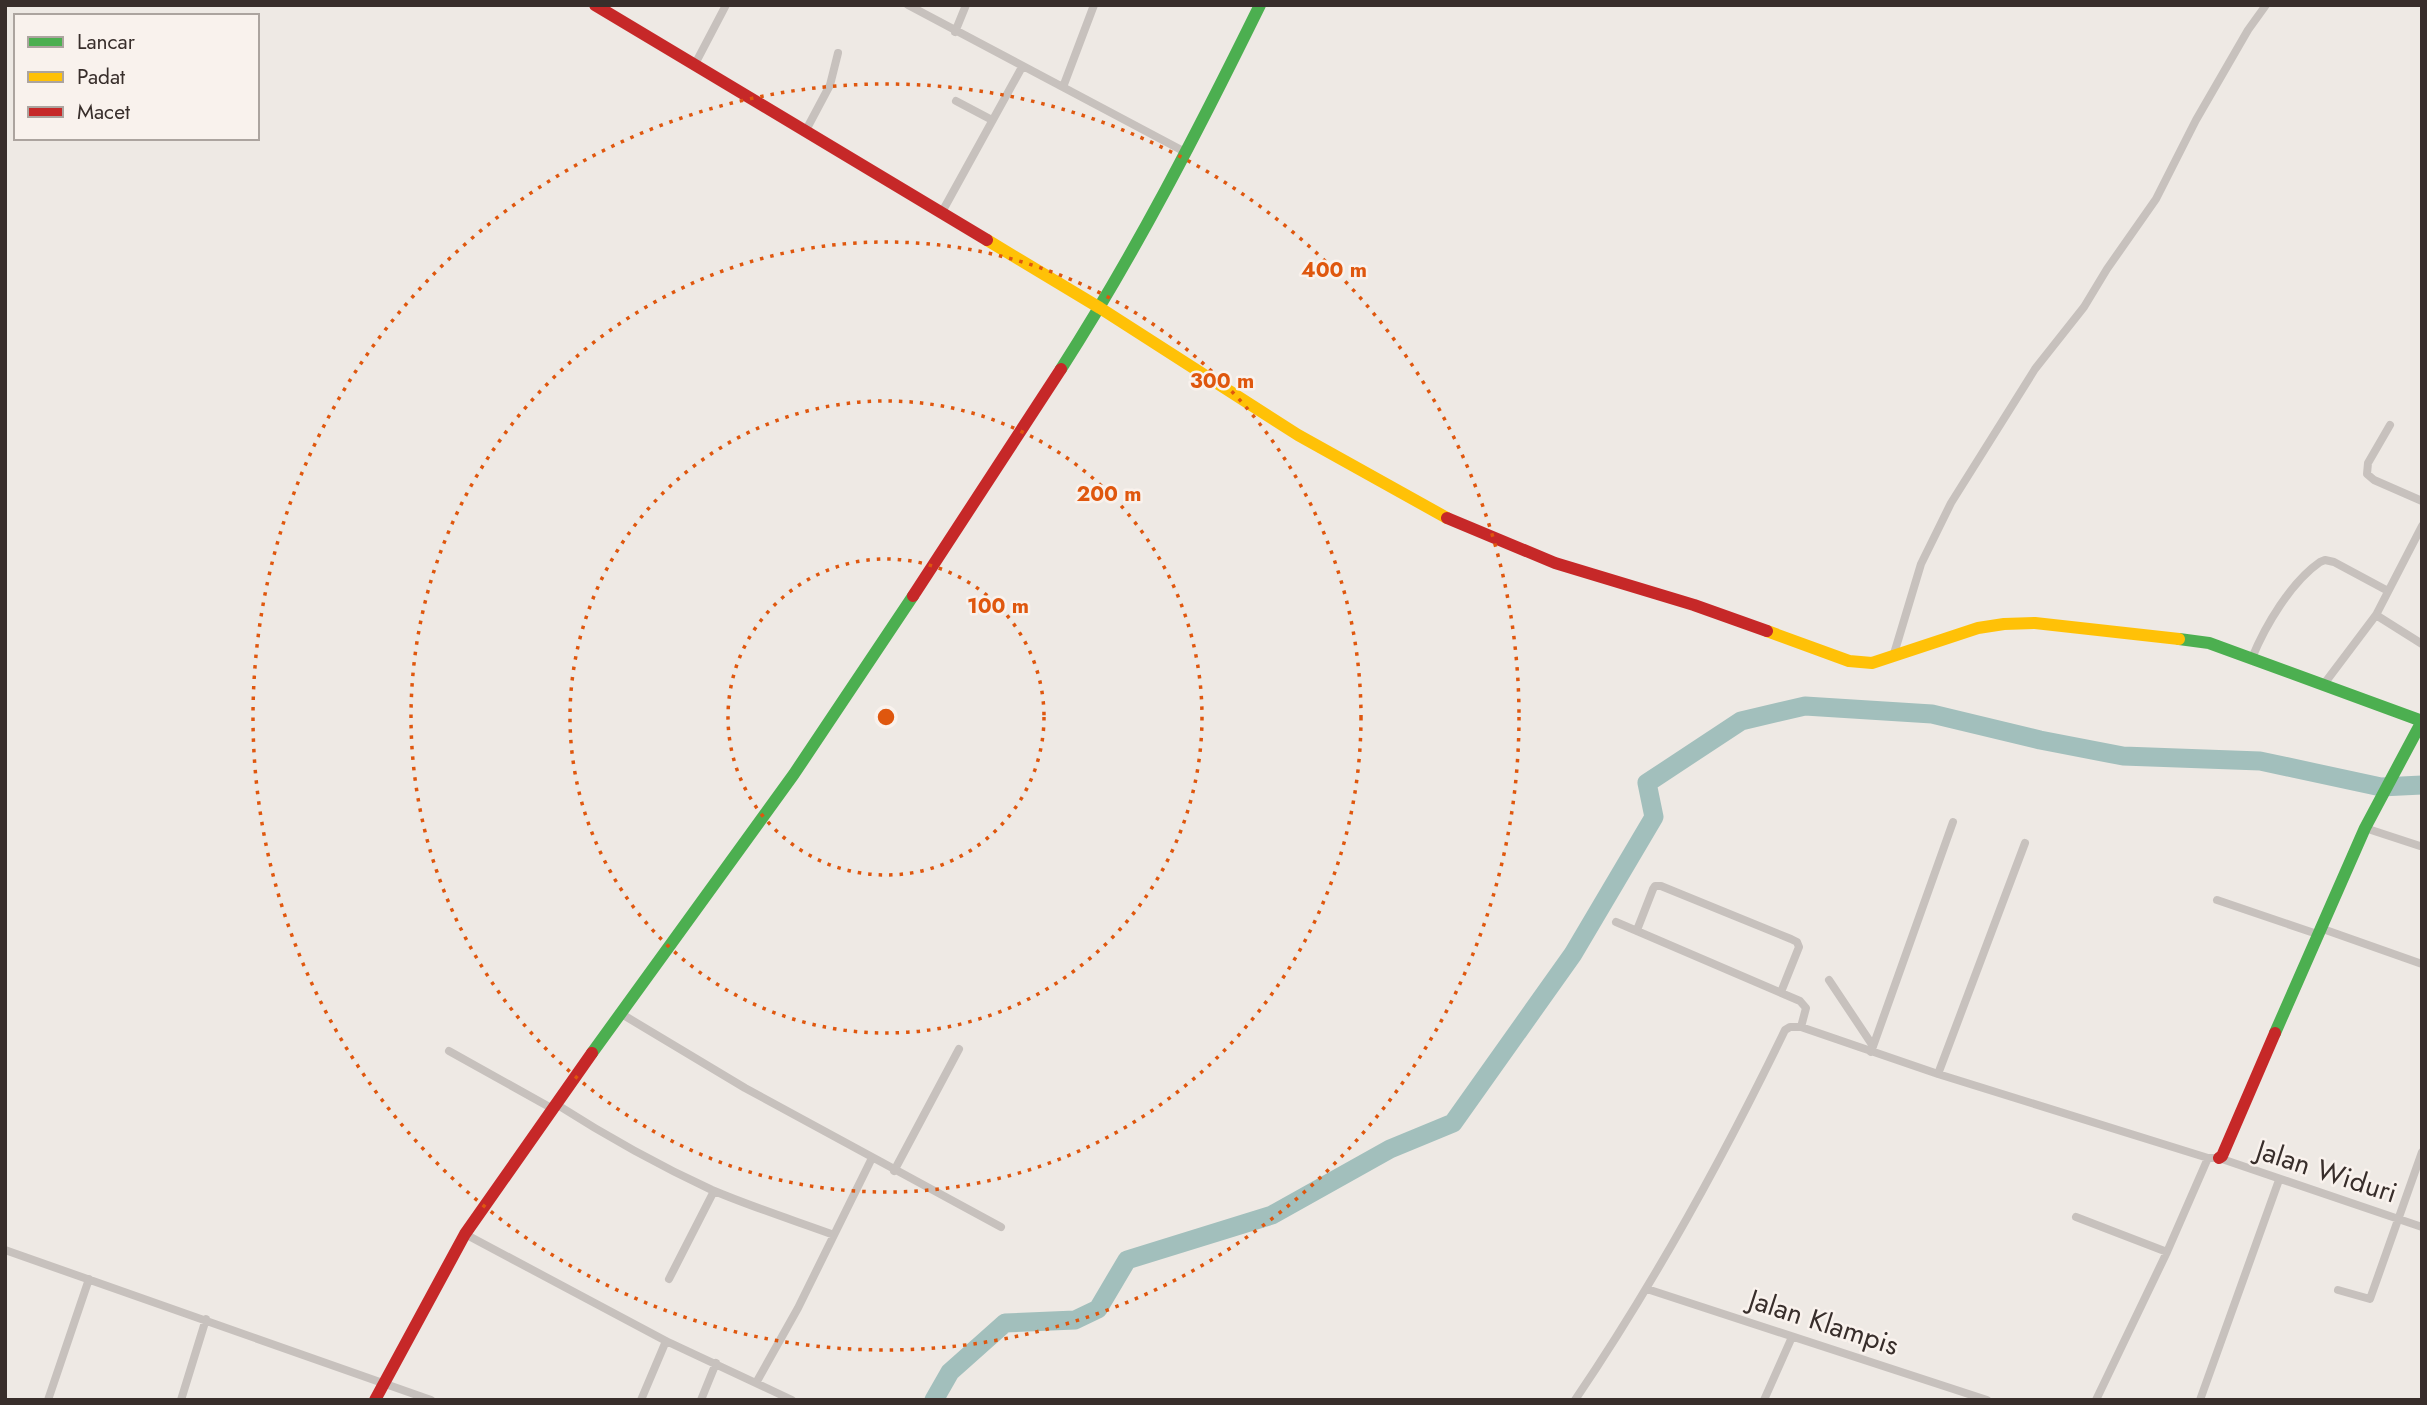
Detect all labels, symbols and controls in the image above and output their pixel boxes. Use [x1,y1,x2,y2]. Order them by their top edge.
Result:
legend [14,14,259,140]
text: Lancar [77,27,136,57]
text: Padat [77,62,125,92]
text: Macet [77,97,130,127]
text: 400 m [1301,255,1367,285]
text: 300 m [1190,366,1254,396]
text: 200 m [1076,479,1142,509]
text: 100 m [967,591,1029,621]
centre of rings [874,705,898,729]
street label: Jalan Widuri [2247,1128,2402,1213]
street label: Jalan Klampis [1740,1278,1904,1366]

